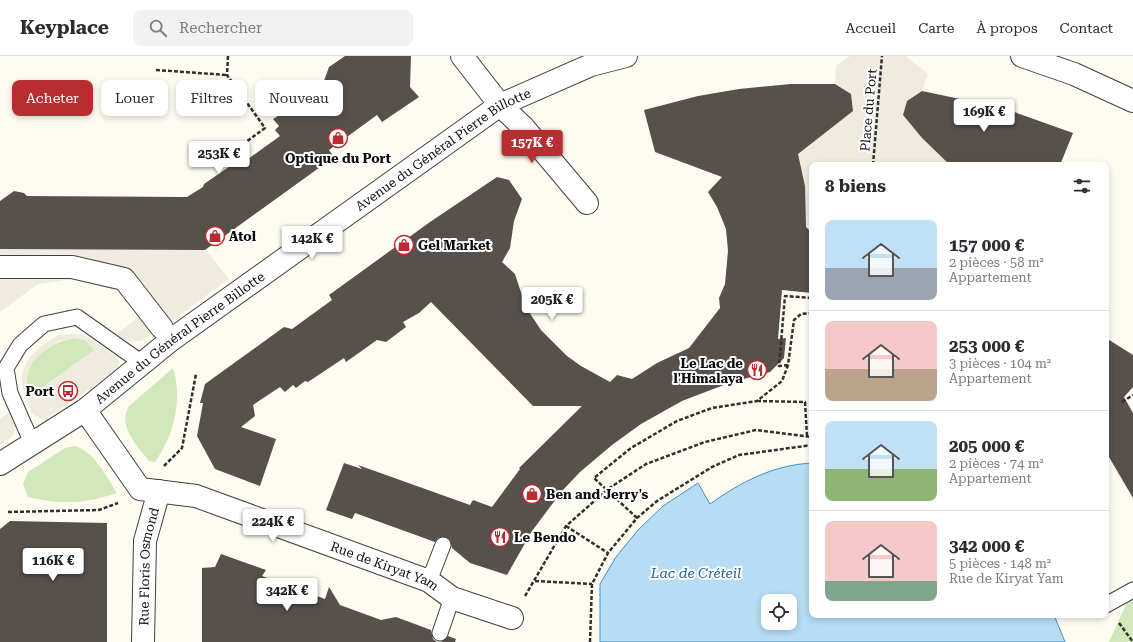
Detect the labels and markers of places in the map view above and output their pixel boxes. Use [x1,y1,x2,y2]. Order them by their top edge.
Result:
pin: 169K € [951,99,1017,133]
shop icon: Optique du Port [327,127,349,149]
pin: 157K € [499,130,565,164]
pin: 253K € [186,141,252,175]
place label: Optique du Port [285,151,392,166]
shop icon: Atol [204,225,226,247]
pin: 142K € [279,226,345,260]
place label: Atol [229,229,257,244]
shop icon: Gel Market [393,234,415,256]
place label: Gel Market [418,238,492,253]
pin: 205K € [519,287,585,321]
place label: Le Lac de l'Himalaya [673,356,743,386]
restaurant icon: Le Lac de l'Himalaya [746,359,768,381]
bus stop icon: Port [57,380,79,402]
place label: Port [26,384,55,399]
shop icon: Ben and Jerry's [521,483,543,505]
place label: Ben and Jerry's [546,487,648,502]
pin: 224K € [240,509,306,543]
restaurant icon: Le Bendo [489,526,511,548]
place label: Le Bendo [514,530,576,545]
pin: 116K € [20,548,86,582]
pin: 342K € [254,578,320,612]

